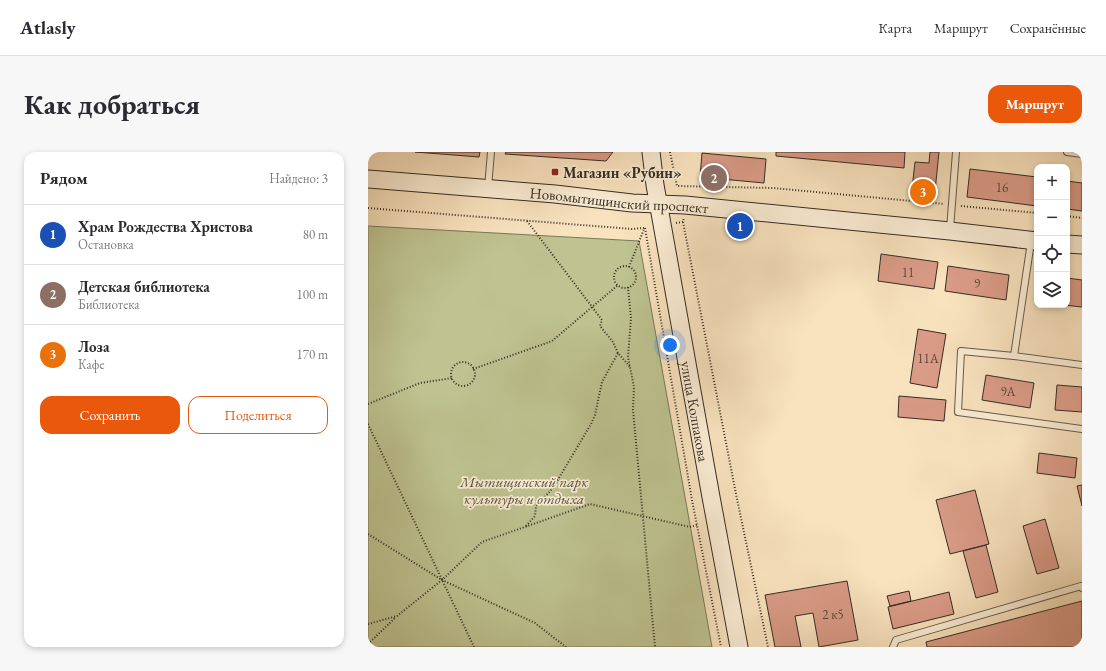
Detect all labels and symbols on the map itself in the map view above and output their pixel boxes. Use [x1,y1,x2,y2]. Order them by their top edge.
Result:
place label: Магазин «Рубин» [563,163,682,182]
pin: 2 [701,163,727,193]
marker: Магазин «Рубин» [550,167,560,177]
pin: 3 [910,177,936,207]
house number: 16 [996,179,1008,196]
street label: Новомытищинский проспект [529,183,709,217]
pin: 1 [727,211,753,241]
house number: 11 [902,264,914,281]
house number: 9 [974,275,981,292]
your location [660,335,680,355]
house number: 11А [917,350,940,367]
street label: улица Колпакова [677,359,714,463]
house number: 9А [1000,383,1017,400]
park label: Мытищинский парк культуры и отдыха [459,472,589,508]
house number: 2 к5 [822,606,844,623]

